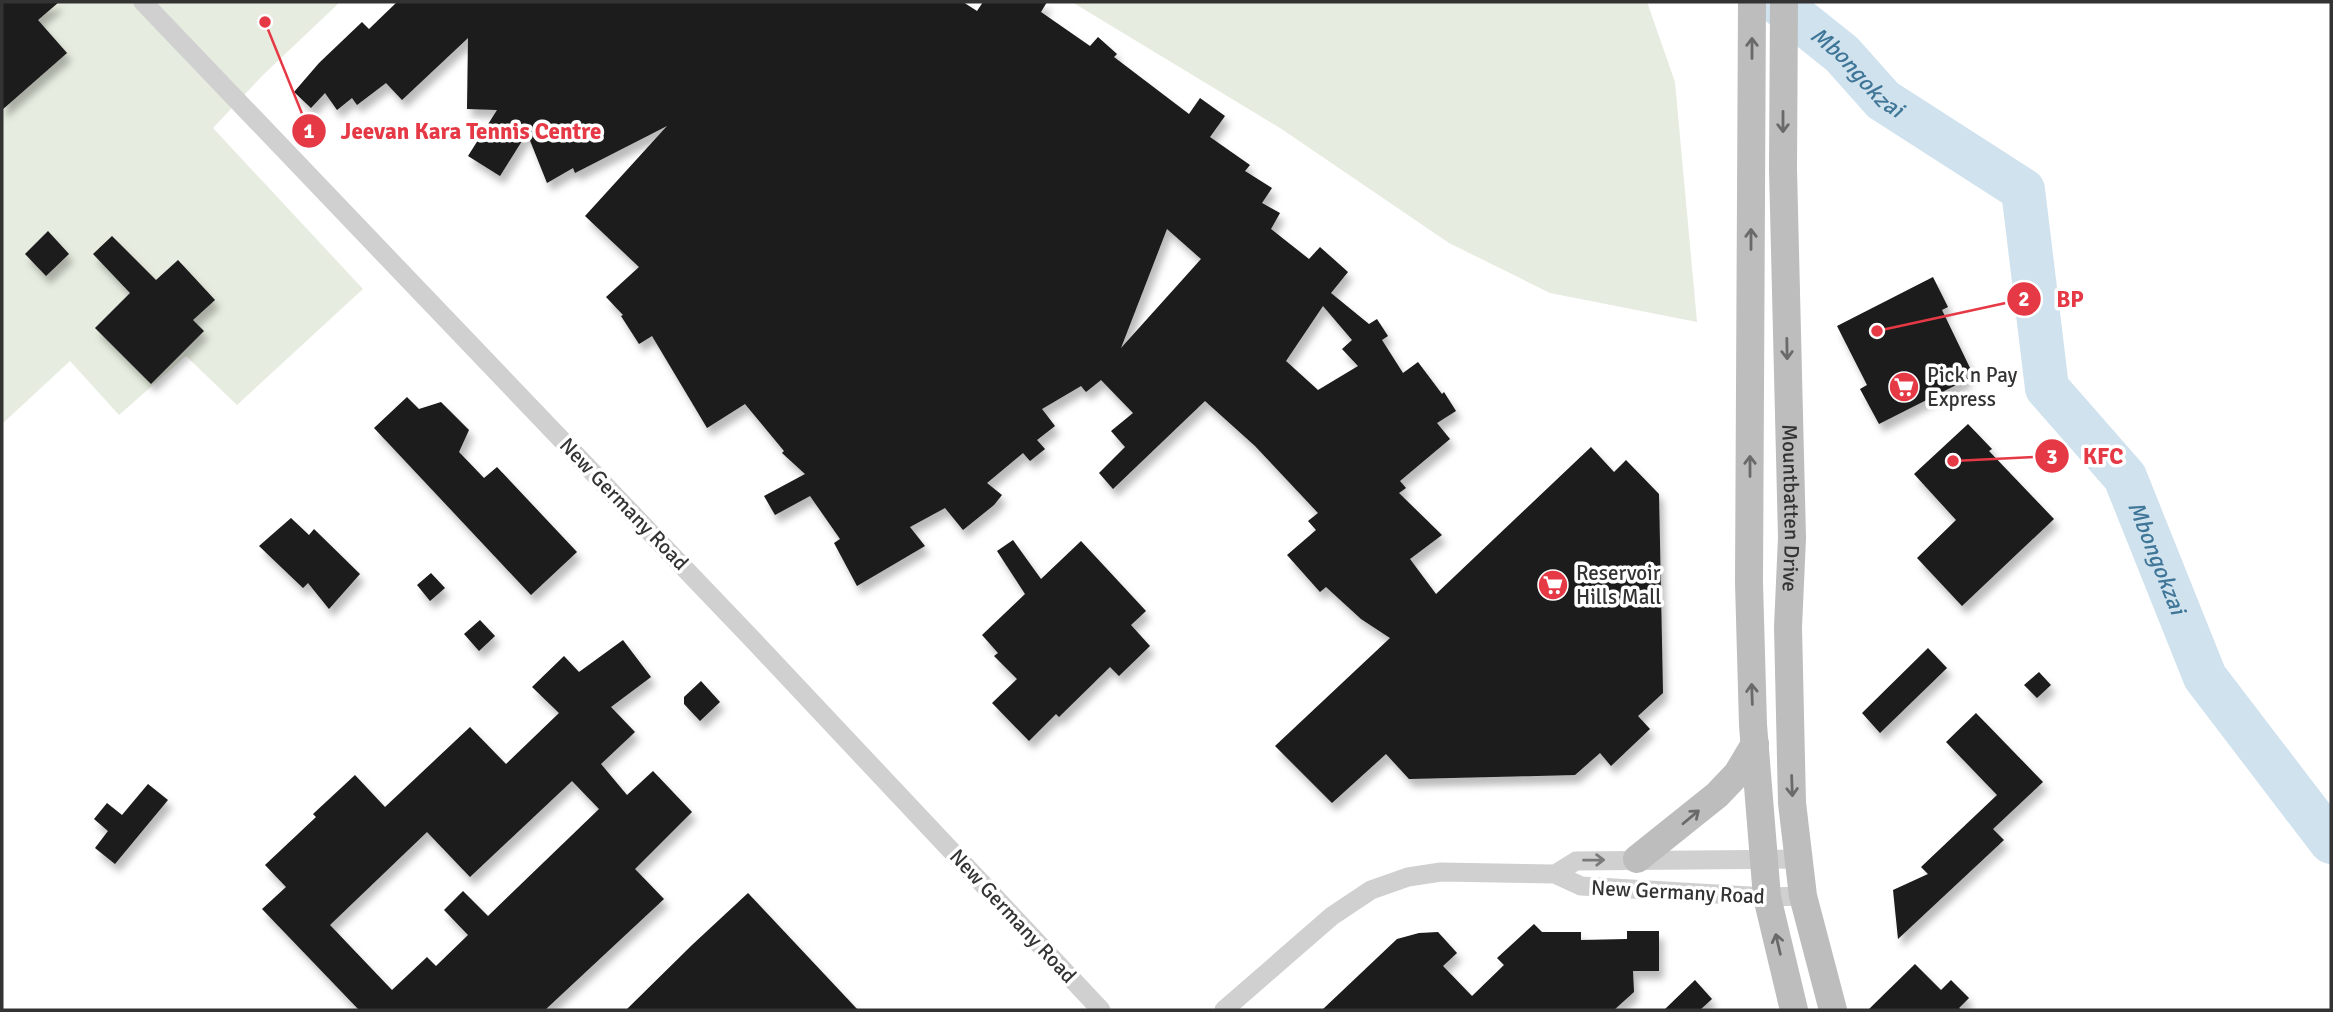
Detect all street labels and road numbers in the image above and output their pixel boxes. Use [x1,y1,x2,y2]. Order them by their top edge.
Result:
street label: Mountbatten Drive [1776,424,1805,592]
street label: New Germany Road [554,432,694,576]
street label: New Germany Road [944,844,1082,988]
street label: New Germany Road [1590,874,1766,910]

